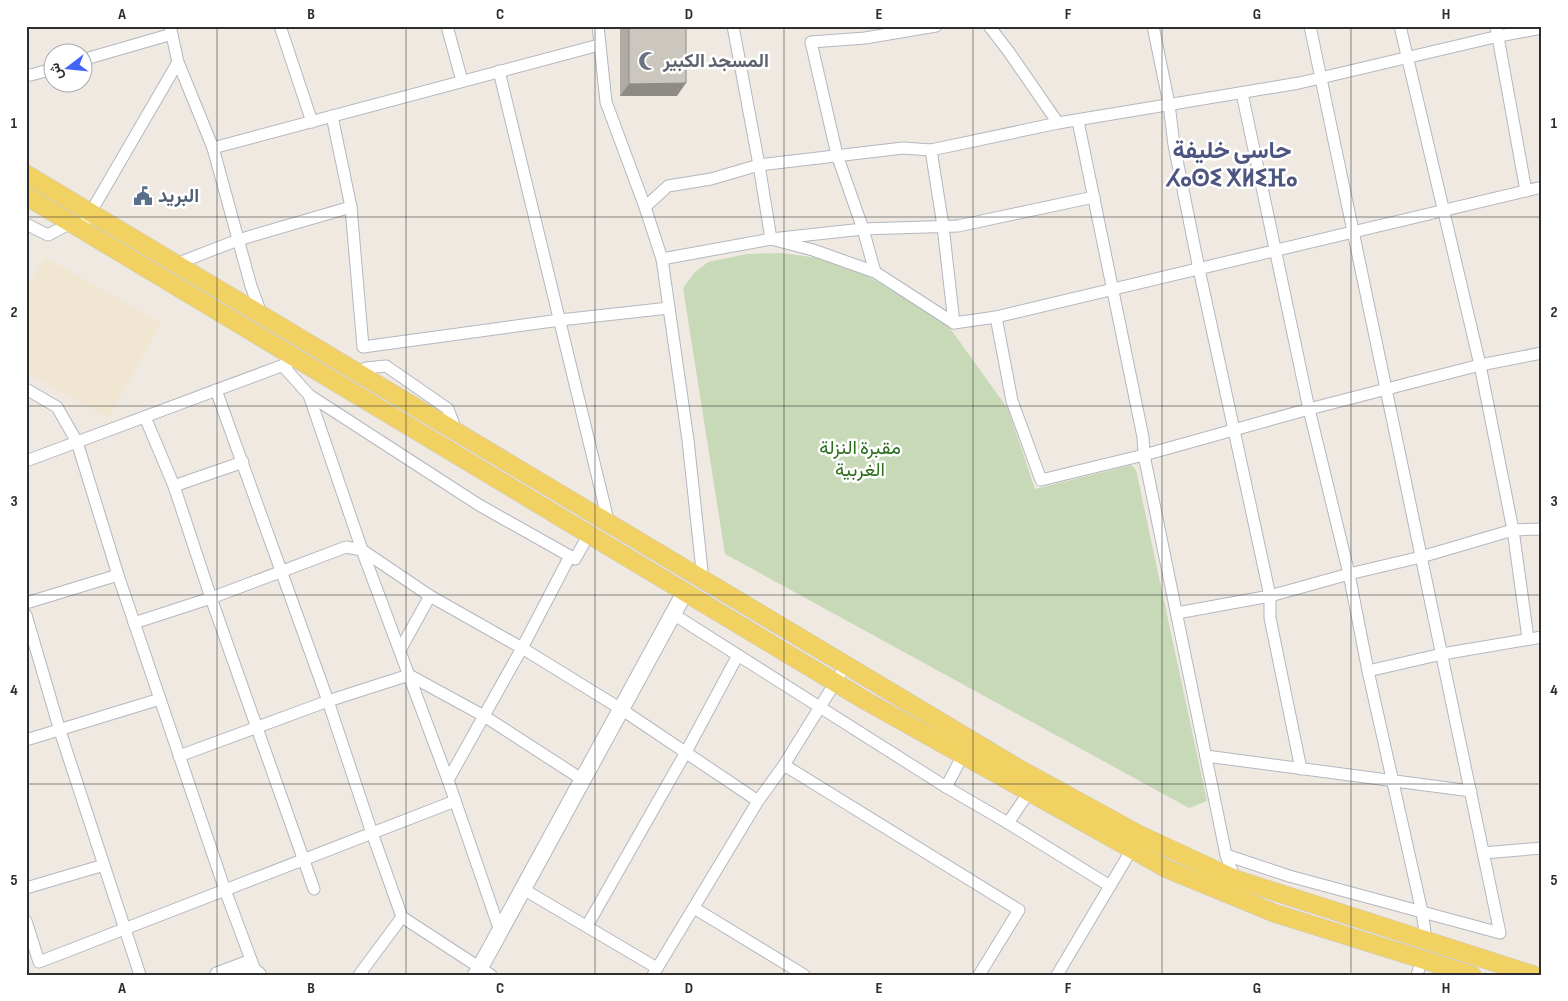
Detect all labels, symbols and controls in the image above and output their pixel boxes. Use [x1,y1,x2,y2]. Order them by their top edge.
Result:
text: A [117,5,126,24]
text: B [307,5,315,24]
text: C [496,5,504,24]
text: D [685,5,693,24]
text: E [876,5,883,24]
text: F [1065,5,1072,24]
text: G [1253,5,1261,24]
text: H [1442,5,1450,24]
north arrow [42,42,92,92]
mosque icon: المسجد الكبير [637,50,659,72]
place label: المسجد الكبير [662,50,769,73]
text: ش [45,61,66,82]
text: 1 [11,114,18,133]
text: 1 [1551,114,1558,133]
district label: حاسي خليفة ⵃⴰⵙⵉ ⵅⵍⵉⴼⴰ [1165,136,1298,193]
public building icon: البريد [132,185,154,207]
place label: البريد [158,185,199,208]
text: 2 [10,303,18,322]
text: 2 [1550,303,1558,322]
park label: مقبرة النزلة الغربية [819,437,901,482]
text: 3 [10,492,18,511]
text: 3 [1550,492,1558,511]
text: 4 [10,681,18,700]
text: 4 [1550,681,1558,700]
text: 5 [10,871,18,890]
text: 5 [1550,871,1558,890]
text: A [117,979,126,998]
text: B [307,979,315,998]
text: C [496,979,504,998]
text: D [685,979,693,998]
text: E [876,979,883,998]
text: F [1065,979,1072,998]
text: G [1253,979,1261,998]
text: H [1442,979,1450,998]

